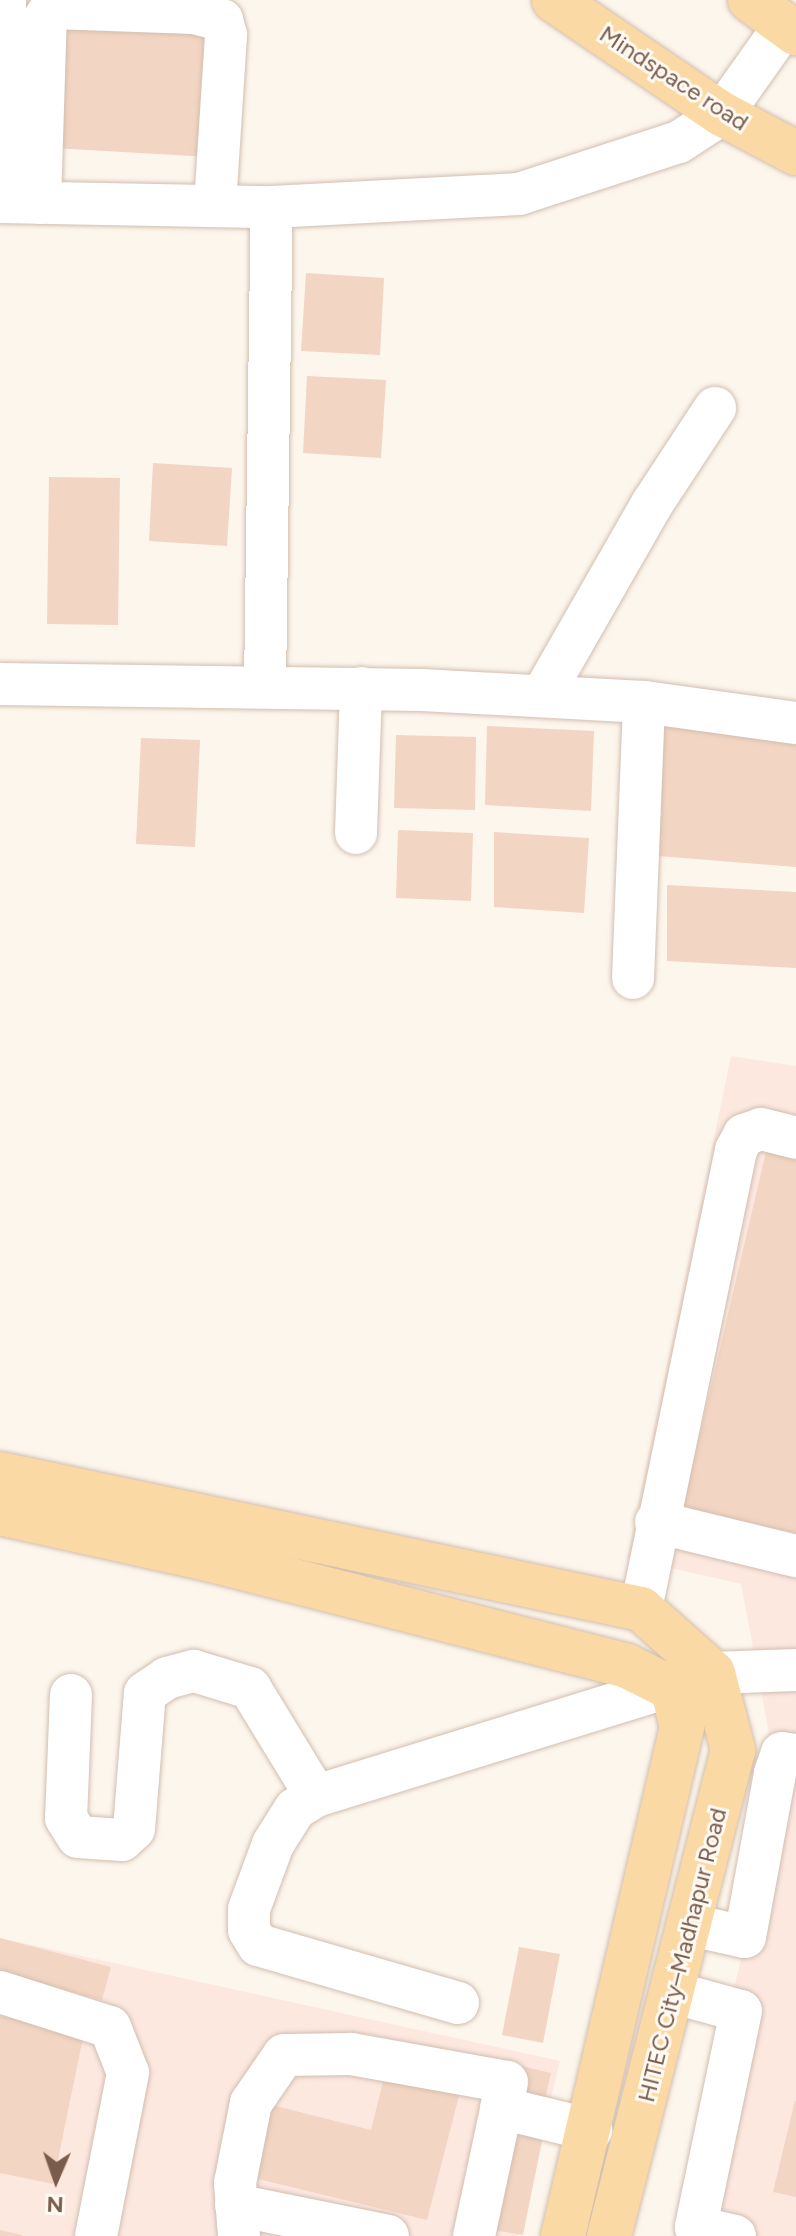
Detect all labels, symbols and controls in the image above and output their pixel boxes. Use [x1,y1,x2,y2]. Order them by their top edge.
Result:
street label: Mindspace road [594,19,754,137]
street label: HITEC City–Madhapur Road [631,1805,733,2105]
north arrow [16,2140,96,2220]
text: N [46,2191,64,2218]

